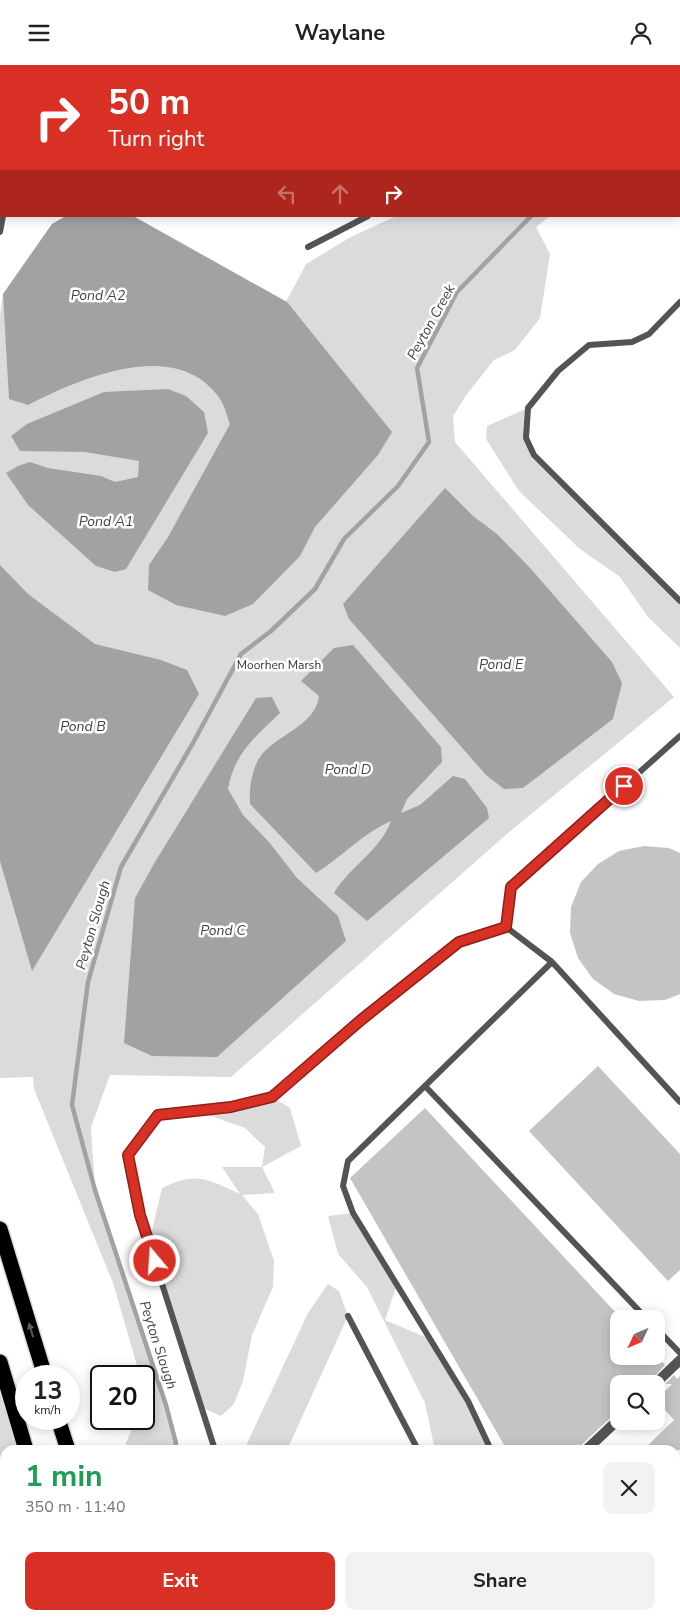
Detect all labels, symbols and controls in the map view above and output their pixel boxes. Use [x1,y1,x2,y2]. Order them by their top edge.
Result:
text: Waylane [295,18,385,48]
icon: menu [25,19,53,47]
icon: person [627,19,655,47]
text: 50 m [108,79,190,126]
icon: right [25,85,90,150]
text: Turn right [108,124,204,154]
icon: left [273,180,301,208]
icon: ahead [326,180,354,208]
icon: right [379,180,407,208]
water label: Peyton Creek [402,280,460,363]
water label: Pond A2 [71,286,125,305]
water label: Pond A1 [79,512,133,531]
water label: Pond E [479,655,524,674]
park label: Moorhen Marsh [237,657,321,673]
water label: Pond B [60,717,106,736]
water label: Pond D [325,760,371,779]
pin [603,765,645,807]
icon: arrive [610,772,638,800]
water label: Peyton Slough [71,878,115,972]
water label: Pond C [200,921,246,940]
position arrow [128,1234,180,1286]
water label: Peyton Slough [135,1298,181,1392]
north arrow [610,1310,665,1365]
map controls [610,1310,665,1430]
one-way arrow [26,1322,34,1337]
speed limit sign: 20 [90,1365,155,1430]
text: 13 [32,1374,63,1408]
button: search [610,1375,665,1430]
text: km/h [34,1402,61,1418]
text: 1 min [25,1456,103,1497]
button: close [603,1462,655,1514]
text: 350 m · 11:40 [25,1496,126,1518]
button: Exit [25,1552,335,1610]
button: Share [345,1552,655,1610]

